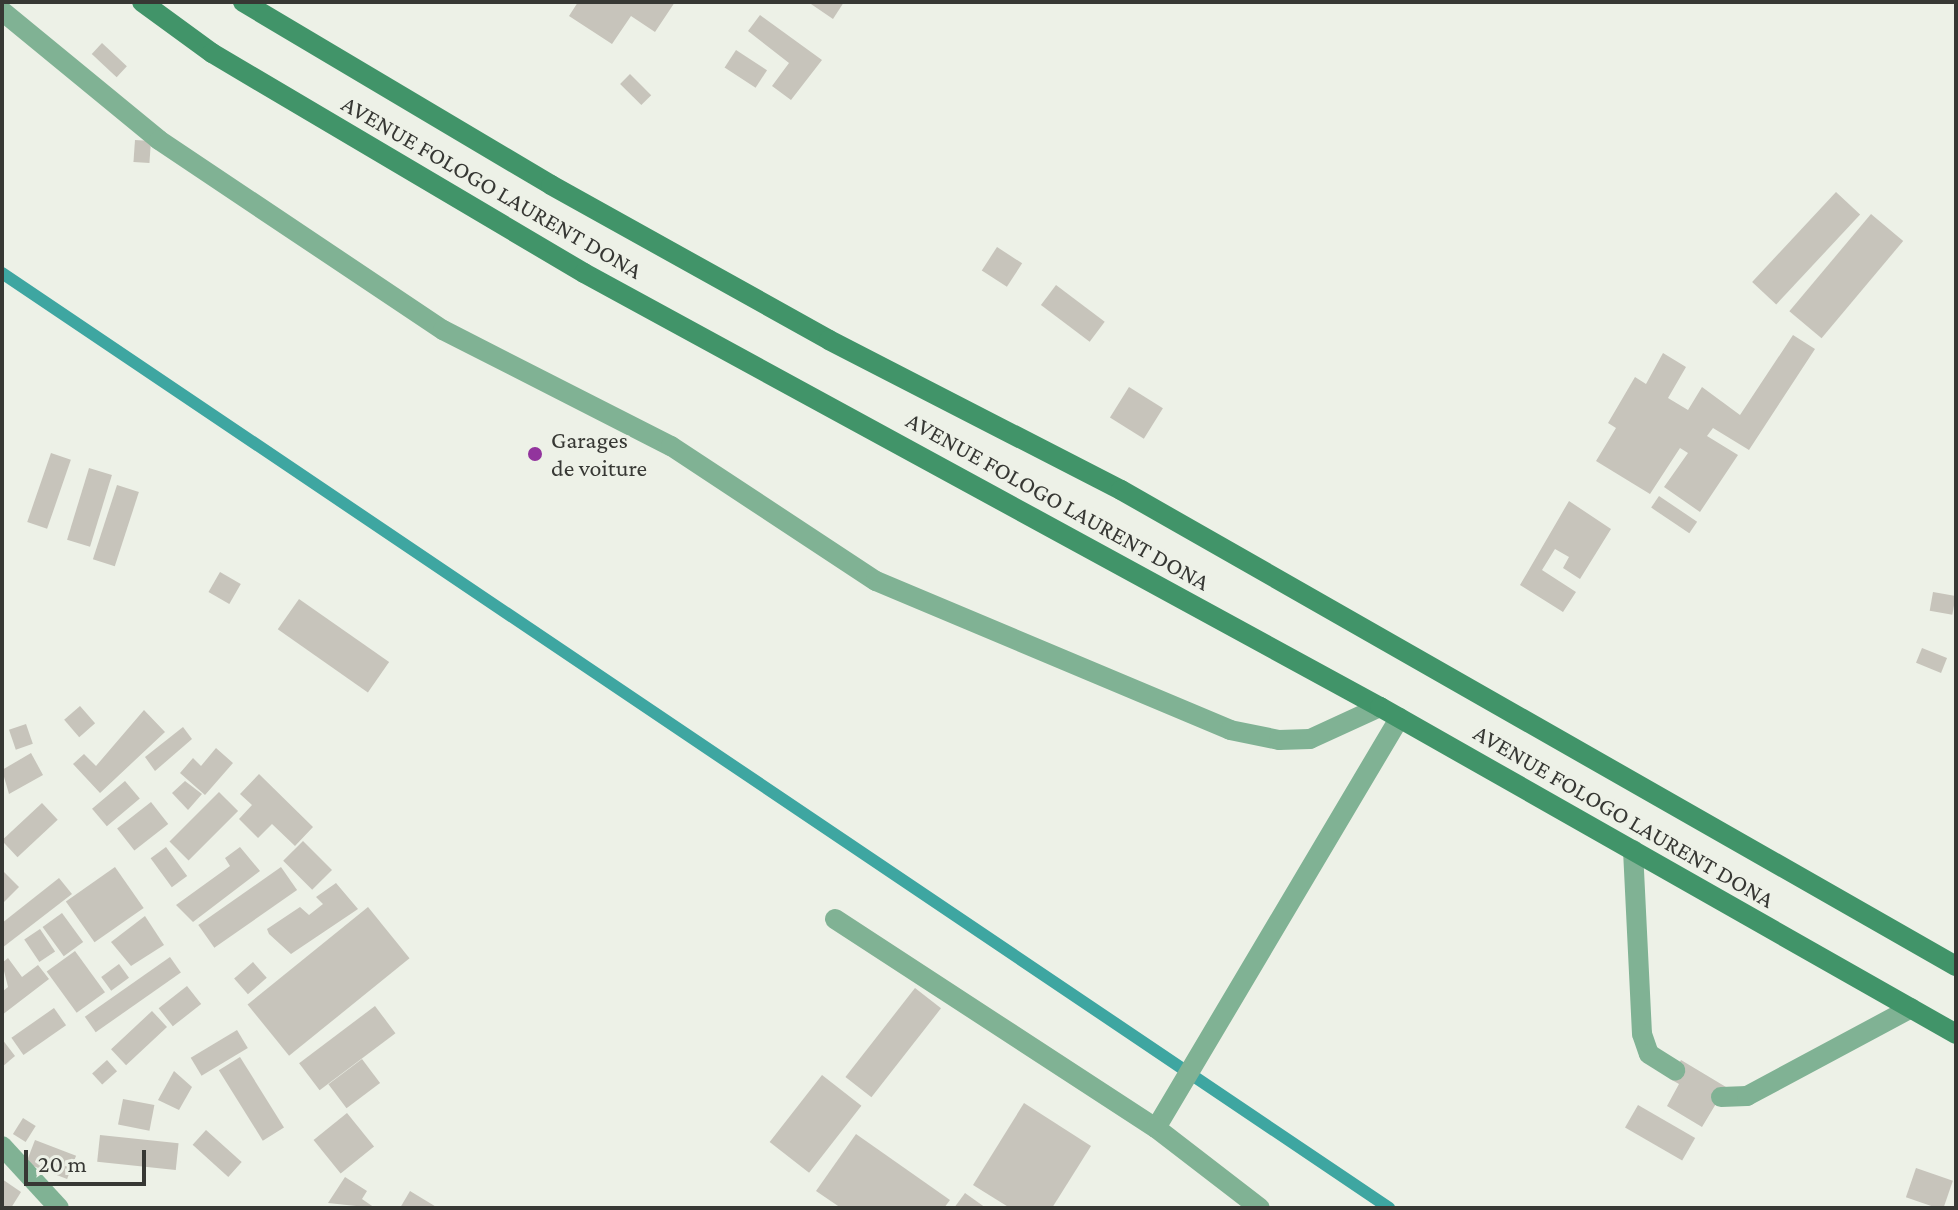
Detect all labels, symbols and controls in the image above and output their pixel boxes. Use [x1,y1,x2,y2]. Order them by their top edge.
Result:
street label: AVENUE FOLOGO LAURENT DONA [337,89,647,285]
street label: AVENUE FOLOGO LAURENT DONA [901,405,1215,597]
place label: Garages de voiture [551,426,647,482]
marker: Garages de voiture [526,445,544,463]
street label: AVENUE FOLOGO LAURENT DONA [1469,718,1779,914]
scale bar [28,1134,150,1184]
text: 20 m [38,1150,87,1177]

